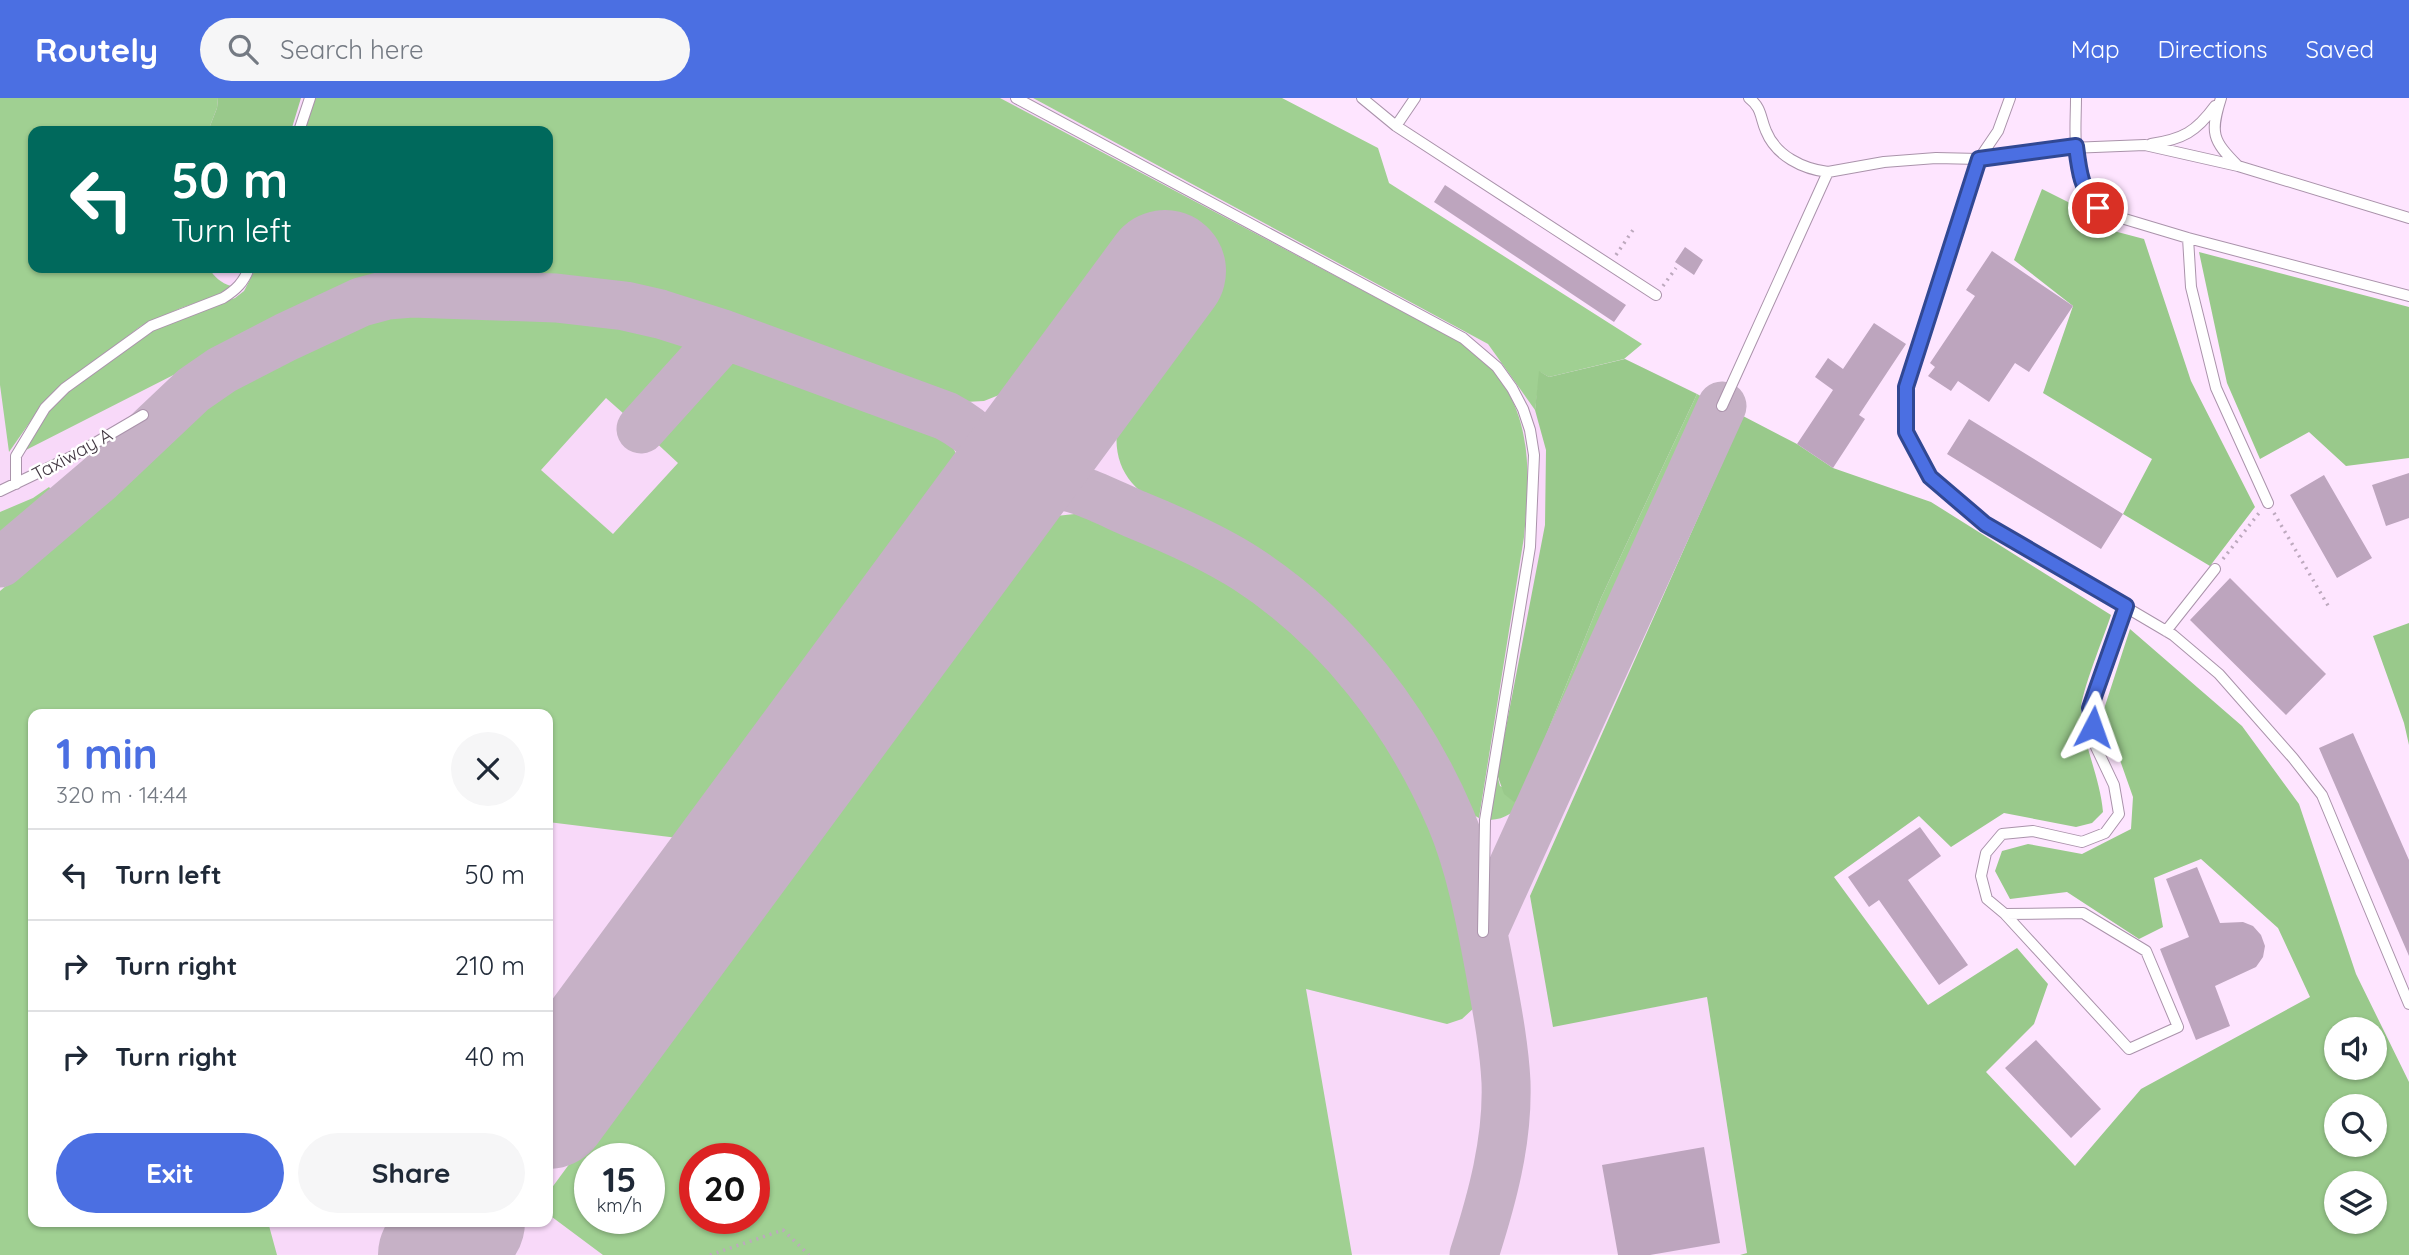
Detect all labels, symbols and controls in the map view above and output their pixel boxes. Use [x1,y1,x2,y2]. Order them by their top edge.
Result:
search box [200,18,690,81]
text: Routely [35,29,158,70]
icon: search [224,30,262,68]
text: Search here [280,33,424,66]
text: Map [2071,34,2120,64]
text: Directions [2158,34,2268,64]
text: Saved [2306,34,2374,64]
text: 50 m [171,149,288,210]
icon: left [56,154,147,245]
pin [2068,178,2128,238]
icon: arrive [2079,189,2117,227]
text: Turn left [171,210,292,250]
street label: Taxiway A [27,422,117,486]
position arrow [2056,690,2130,764]
text: 1 min [56,727,158,780]
button: close [451,732,525,806]
text: 320 m · 14:44 [56,780,188,809]
icon: left [56,856,94,894]
text: Turn left [115,858,222,891]
text: 50 m [465,858,525,891]
icon: right [56,947,94,985]
text: Turn right [115,949,237,982]
text: 210 m [455,949,525,982]
map controls [2324,1017,2387,1234]
button: sound [2324,1017,2387,1080]
icon: right [56,1038,94,1076]
text: Turn right [115,1040,237,1073]
text: 40 m [465,1040,525,1073]
button: search [2324,1094,2387,1157]
button: Exit [56,1133,284,1213]
button: Share [298,1133,525,1213]
speed limit sign: 20 [679,1143,770,1234]
text: 15 [603,1157,636,1201]
button: layers [2324,1171,2387,1234]
text: km/h [597,1194,642,1217]

